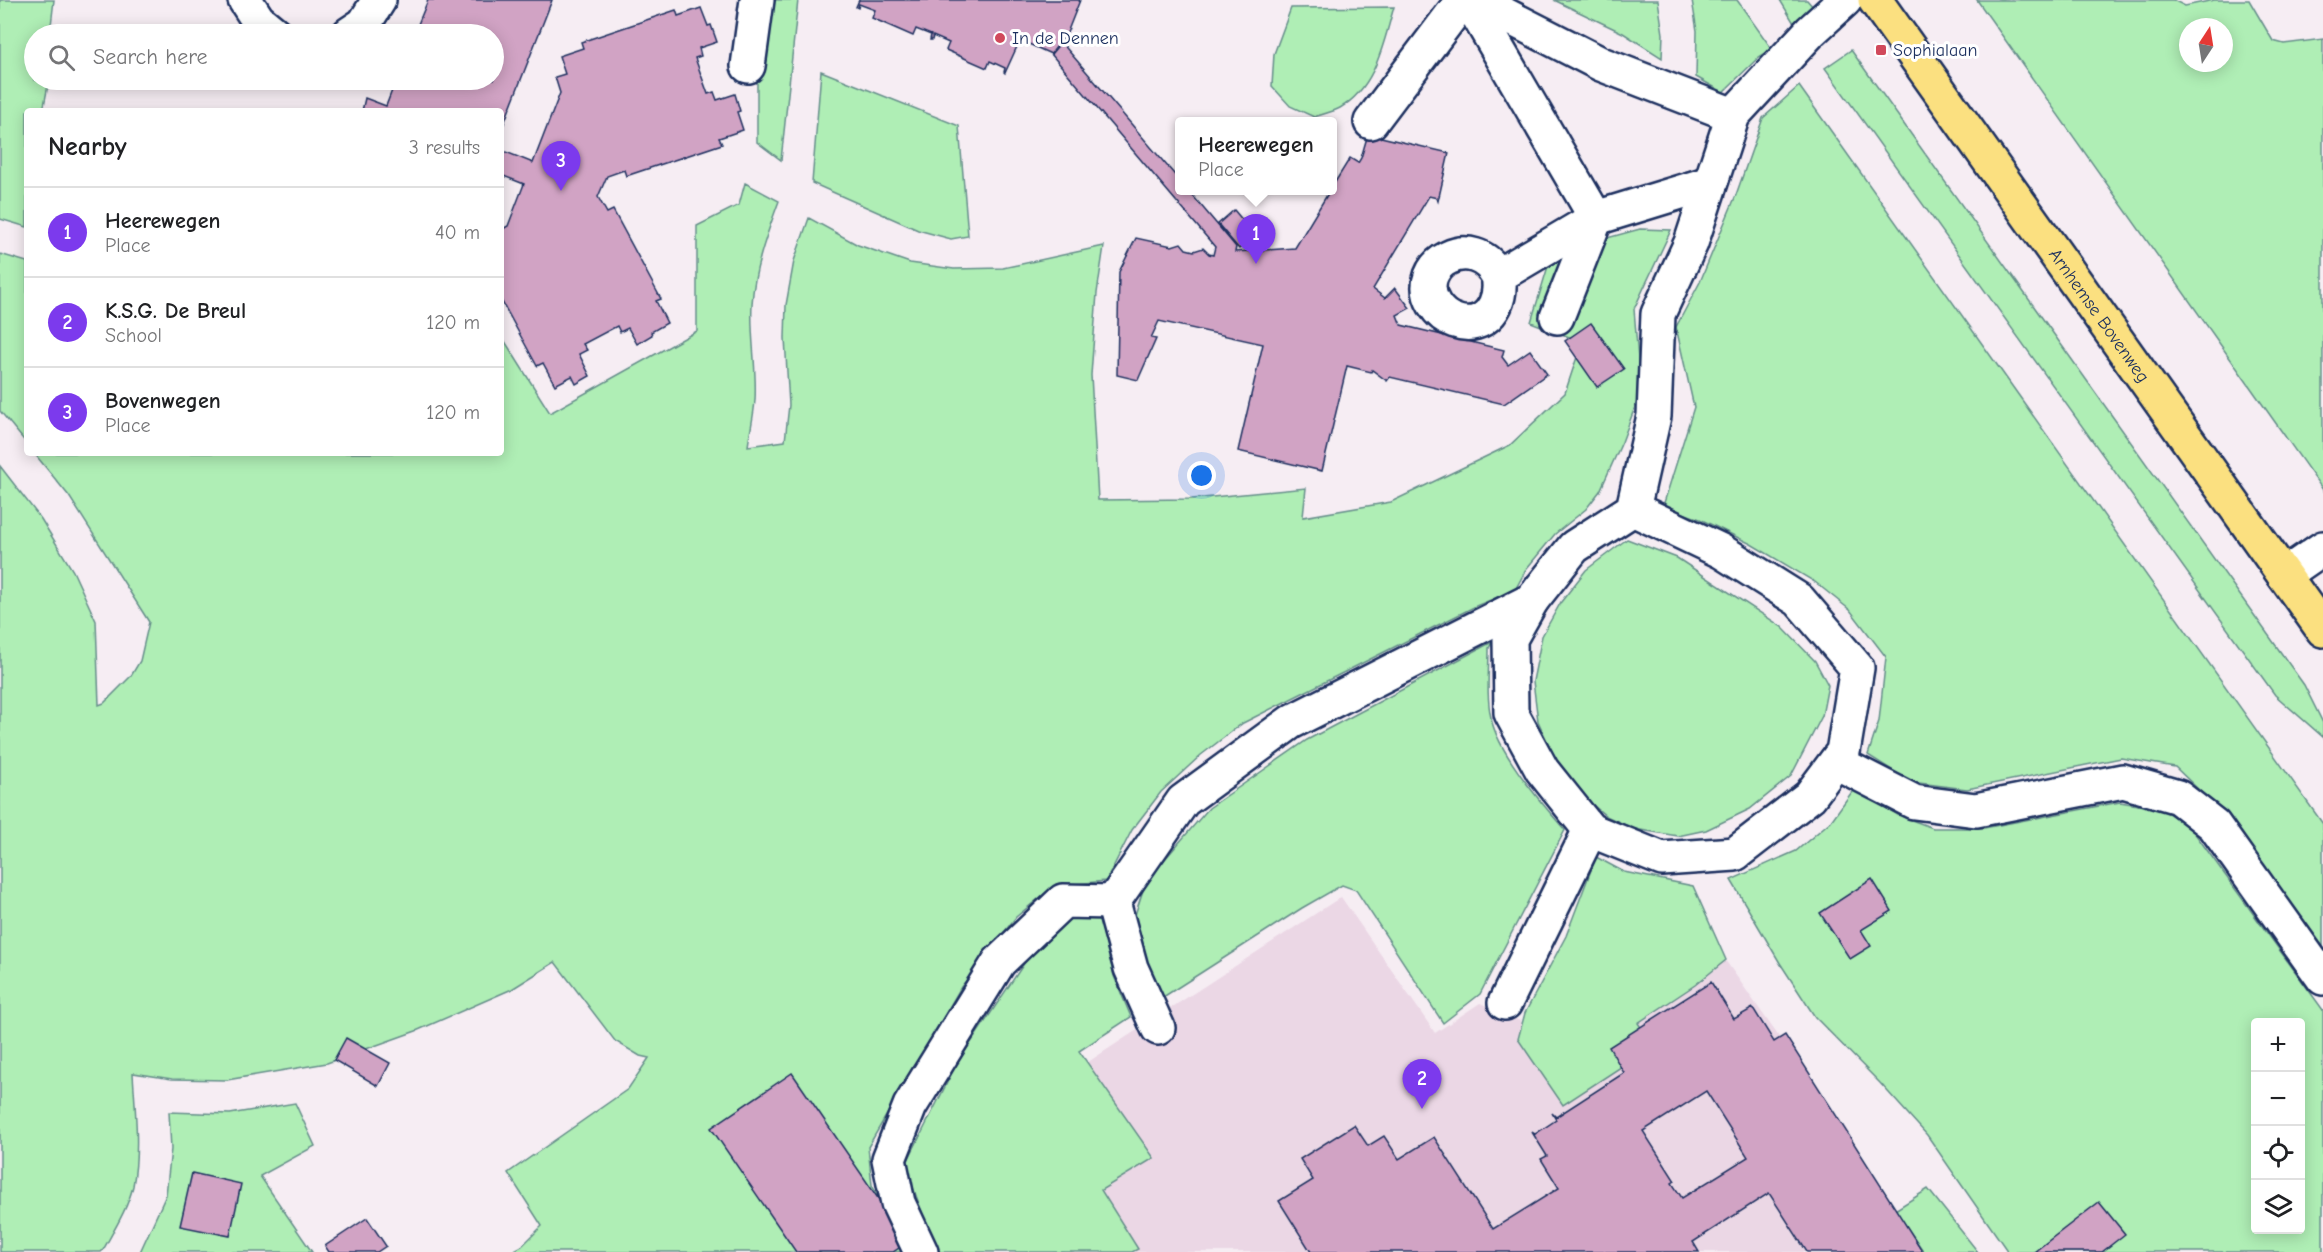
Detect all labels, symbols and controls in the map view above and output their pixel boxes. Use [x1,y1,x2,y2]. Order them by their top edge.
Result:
north arrow [2179,18,2233,72]
search box [24,24,504,90]
place label: In de Dennen [1012,28,1119,49]
marker: In de Dennen [993,31,1007,45]
place label: Sophialaan [1893,40,1978,61]
icon: search [45,41,78,74]
marker: Sophialaan [1874,43,1888,57]
text: Search here [93,44,208,70]
popup [1175,117,1337,195]
text: Nearby [48,132,127,162]
text: Heerewegen [1198,132,1314,158]
text: 3 results [409,136,480,159]
pin: 3 [542,142,580,191]
text: Place [1198,158,1244,181]
text: Heerewegen [105,208,221,234]
pin: 1 [1236,214,1276,264]
text: 1 [64,221,71,244]
text: 40 m [435,221,480,244]
text: Place [105,234,151,257]
street label: Arnhemse Bovenweg [2044,245,2154,387]
text: K.S.G. De Breul [105,298,246,324]
text: 2 [63,311,72,334]
text: 120 m [426,311,480,334]
text: School [105,324,162,347]
text: Bovenwegen [105,388,221,414]
text: 3 [63,401,72,424]
text: 120 m [426,401,480,424]
text: Place [105,414,151,437]
your location [1187,461,1216,490]
map controls [2251,1018,2305,1234]
button: + [2251,1018,2305,1072]
pin: 2 [1402,1060,1442,1109]
button: − [2251,1072,2305,1126]
button: locate [2251,1126,2305,1180]
button: layers [2251,1180,2305,1234]

